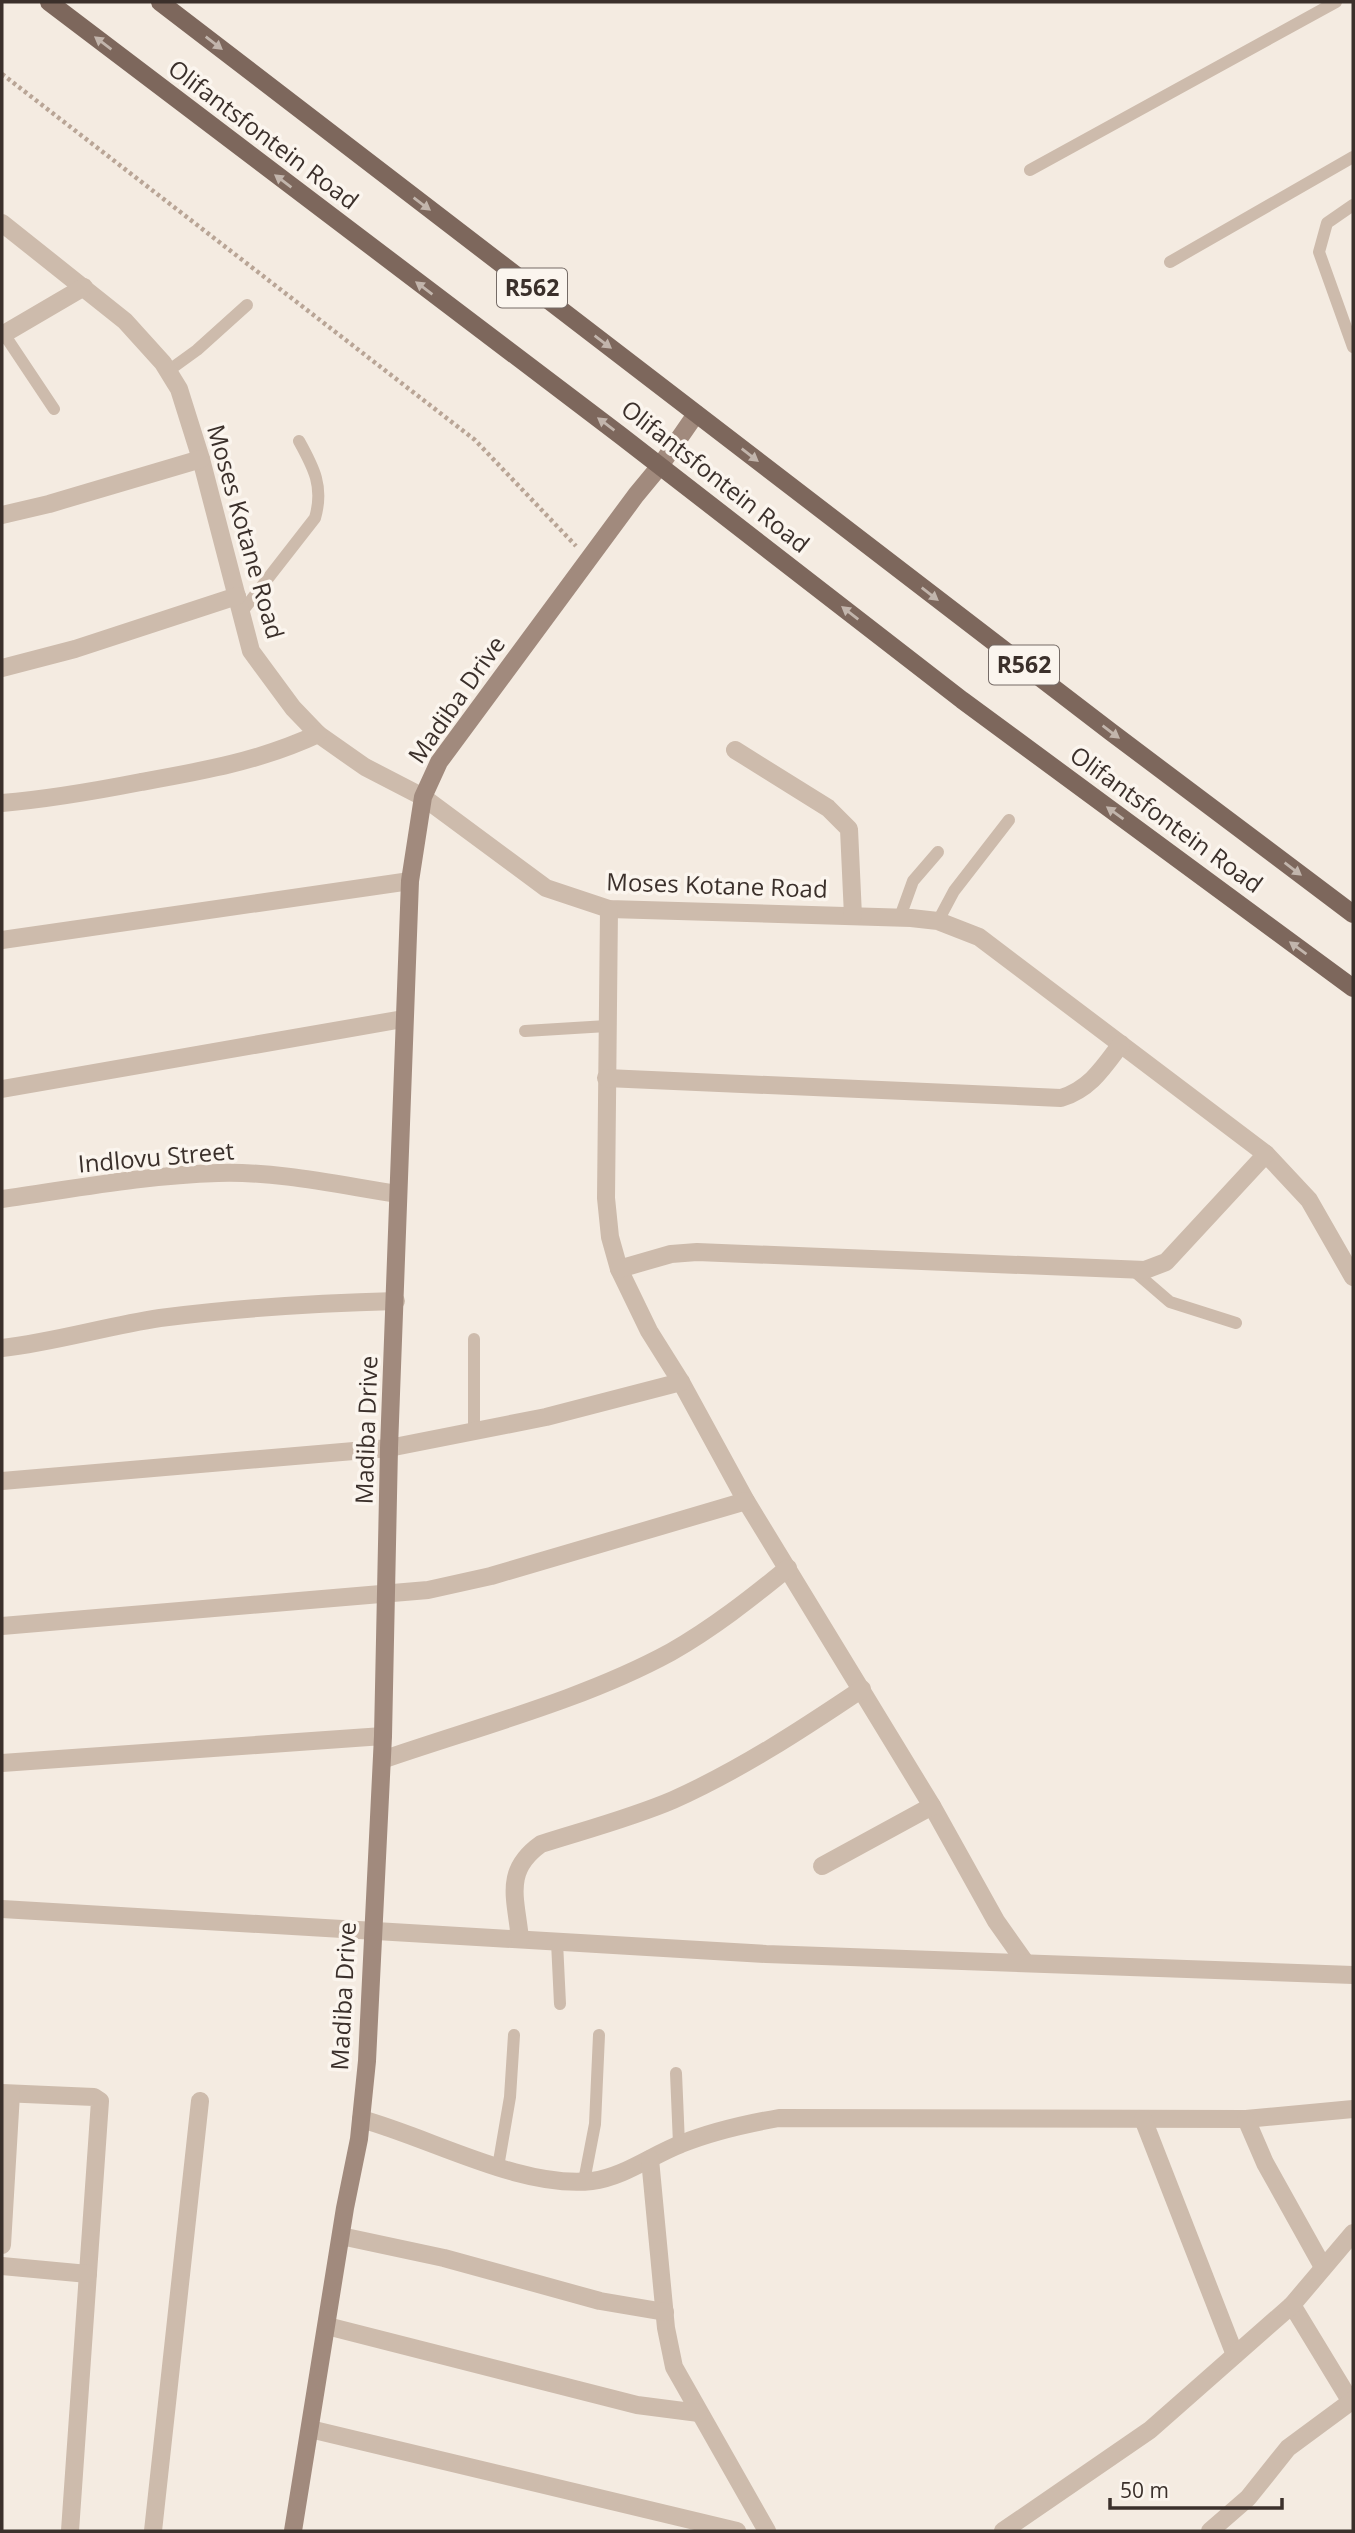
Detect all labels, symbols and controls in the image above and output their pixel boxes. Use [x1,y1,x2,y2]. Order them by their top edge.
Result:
one-way arrow [94,35,112,50]
one-way arrow [205,36,223,50]
street label: Olifantsfontein Road [162,51,366,216]
one-way arrow [275,174,293,189]
one-way arrow [413,196,431,210]
road number: R562 [497,268,567,308]
one-way arrow [415,281,433,295]
one-way arrow [593,335,611,350]
street label: Olifantsfontein Road [615,392,817,560]
one-way arrow [597,418,615,432]
street label: Moses Kotane Road [200,421,293,643]
one-way arrow [741,448,759,462]
one-way arrow [921,586,939,601]
one-way arrow [842,606,860,621]
street label: Madiba Drive [400,629,512,769]
road number: R562 [989,646,1059,684]
one-way arrow [1102,725,1120,739]
street label: Olifantsfontein Road [1064,738,1270,900]
one-way arrow [1106,806,1124,820]
one-way arrow [1283,862,1302,876]
street label: Moses Kotane Road [606,864,828,905]
one-way arrow [1289,941,1307,955]
street label: Indlovu Street [76,1133,235,1180]
street label: Madiba Drive [346,1355,385,1505]
street label: Madiba Drive [322,1921,363,2071]
scale bar [1110,2466,1282,2510]
text: 50 m [1120,2476,1169,2504]

